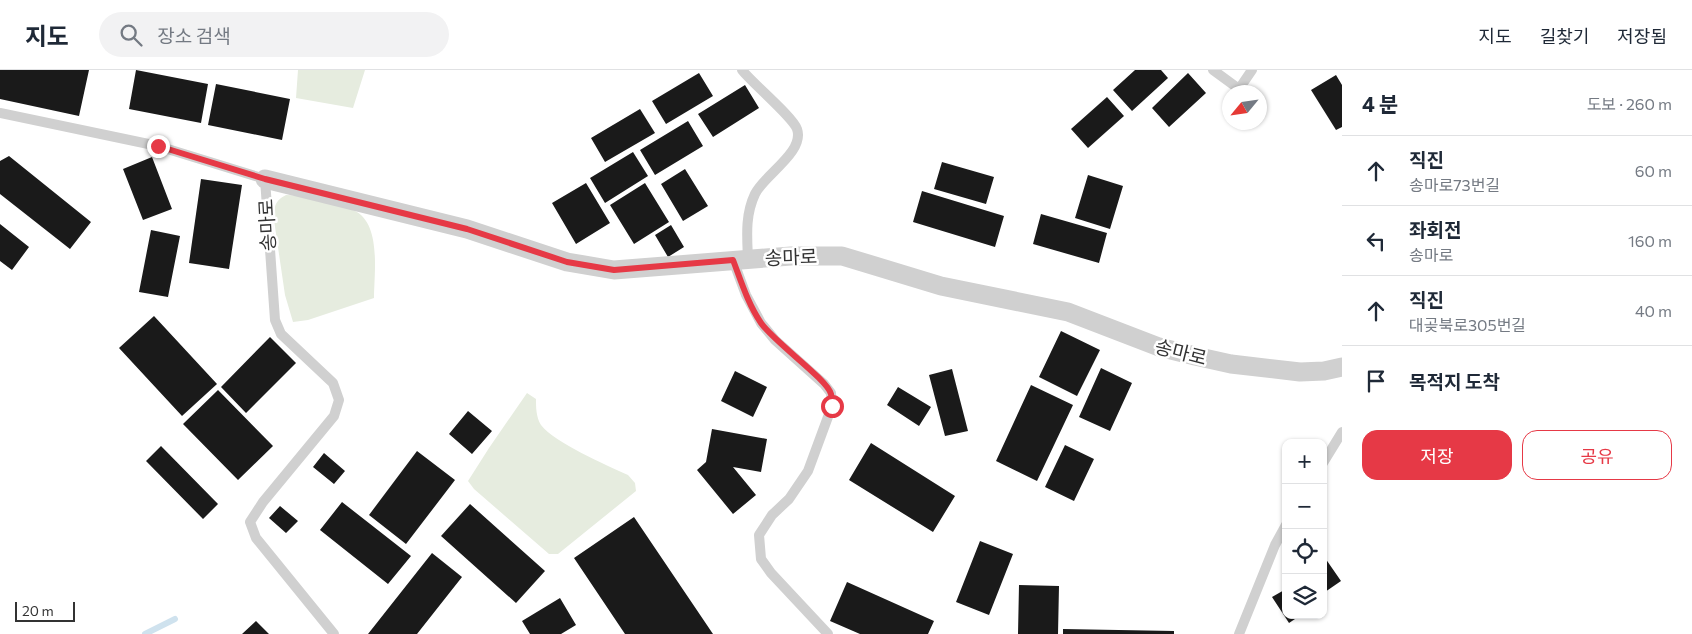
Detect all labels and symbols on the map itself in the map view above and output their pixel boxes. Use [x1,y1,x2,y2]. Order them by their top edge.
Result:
north arrow [1222,85,1267,130]
route end [147,135,170,158]
street label: 송마로 [254,198,279,252]
street label: 송마로 [764,244,818,269]
street label: 송마로 [1153,334,1209,369]
route start [821,395,844,418]
scale bar [15,599,75,622]

